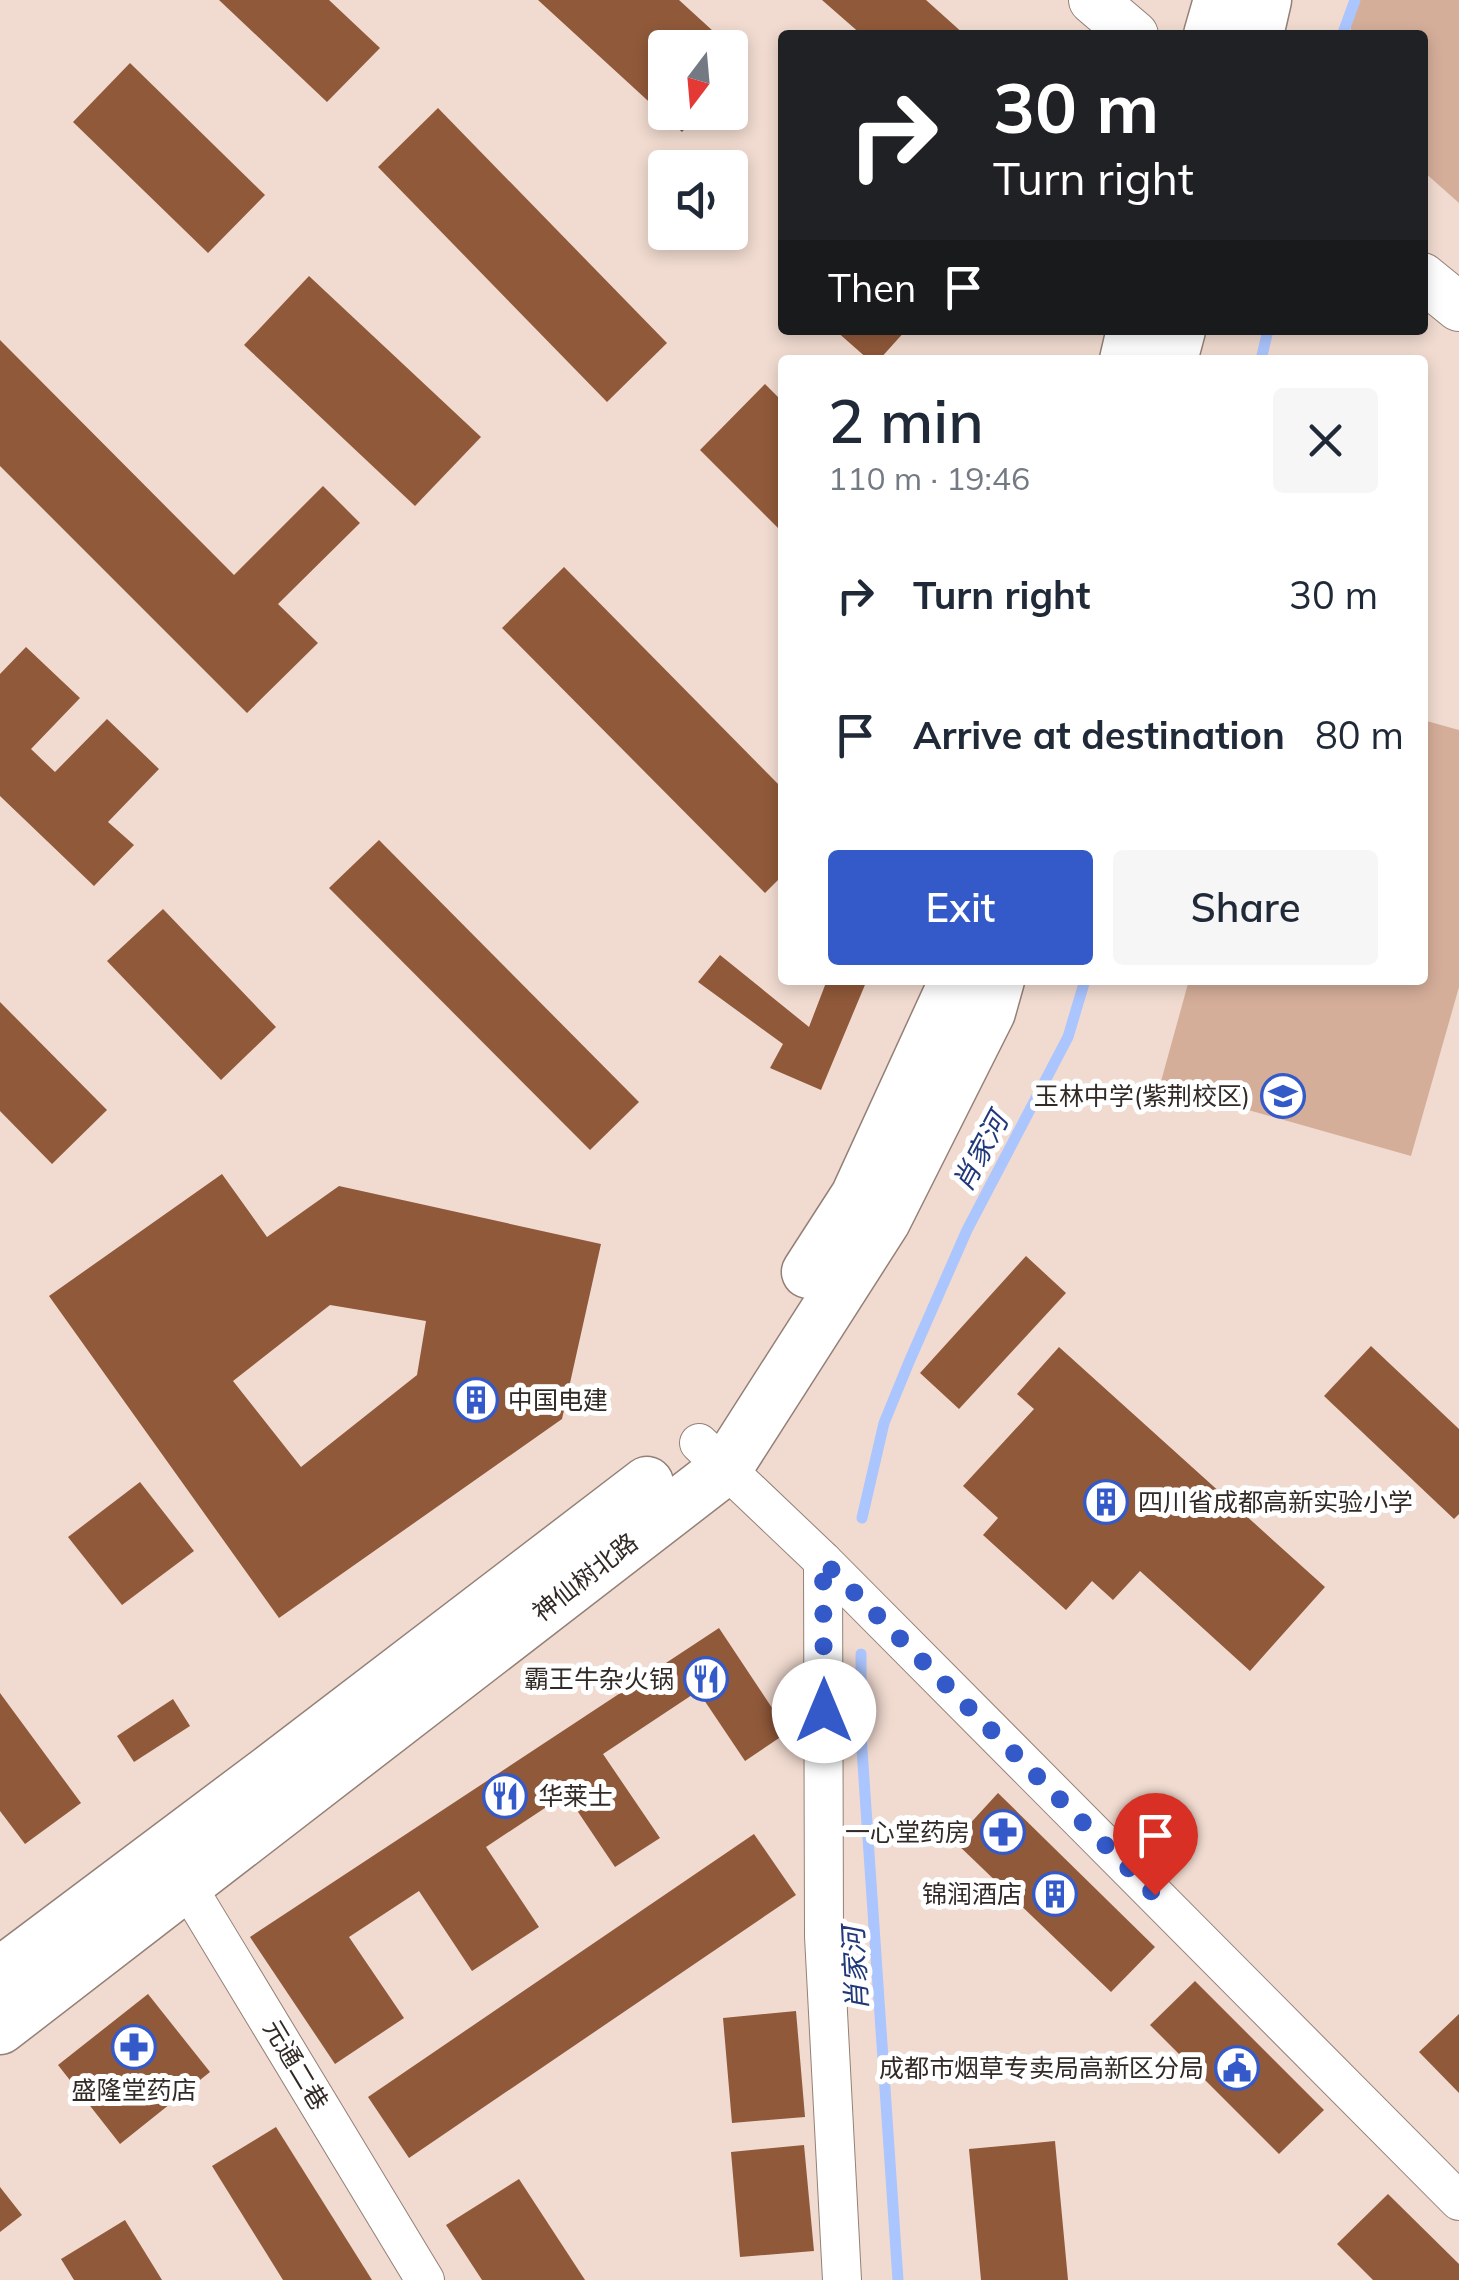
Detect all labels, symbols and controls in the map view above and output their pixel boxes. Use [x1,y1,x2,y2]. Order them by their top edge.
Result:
north arrow [648,30,748,130]
map controls [648,30,748,250]
text: 30 m [993,63,1159,151]
icon: right [828,70,958,200]
button: sound [648,150,748,250]
text: Turn right [993,150,1194,206]
icon: arrive [936,260,991,315]
text: Then [828,264,916,312]
text: 2 min [828,383,984,458]
button: close [1273,388,1378,493]
text: 110 m · 19:46 [828,458,1030,498]
icon: right [828,568,883,623]
text: Turn right [913,571,1090,619]
text: 30 m [1289,571,1378,619]
icon: arrive [828,708,883,763]
text: Arrive at destination [913,711,1285,759]
text: 80 m [1315,711,1404,759]
button: Exit [828,850,1093,965]
button: Share [1113,850,1378,965]
school or university icon: 玉林中学(紫荆校区) [1260,1073,1306,1119]
place label: 玉林中学(紫荆校区) [1034,1080,1250,1111]
water label: 肖家河 [944,1102,1017,1197]
building icon: 中国电建 [453,1377,499,1423]
place label: 中国电建 [508,1384,608,1415]
building icon: 四川省成都高新实验小学 [1083,1479,1129,1525]
place label: 四川省成都高新实验小学 [1138,1486,1413,1517]
street label: 神仙树北路 [526,1526,643,1627]
restaurant icon: 霸王牛杂火锅 [683,1656,729,1702]
position arrow [772,1659,876,1763]
place label: 霸王牛杂火锅 [524,1663,674,1694]
restaurant icon: 华莱士 [482,1773,528,1819]
place label: 华莱士 [538,1780,613,1811]
pin [1113,1793,1198,1896]
icon: arrive [1128,1808,1183,1863]
pharmacy icon: 一心堂药房 [980,1809,1026,1855]
place label: 一心堂药房 [845,1816,970,1847]
building icon: 锦润酒店 [1032,1871,1078,1917]
place label: 锦润酒店 [922,1878,1022,1909]
water label: 肖家河 [835,1921,874,2012]
street label: 元通二巷 [257,2014,335,2116]
pharmacy icon: 盛隆堂药店 [111,2024,157,2070]
public building icon: 成都市烟草专卖局高新区分局 [1214,2045,1260,2091]
place label: 成都市烟草专卖局高新区分局 [879,2052,1204,2083]
place label: 盛隆堂药店 [71,2074,197,2105]

